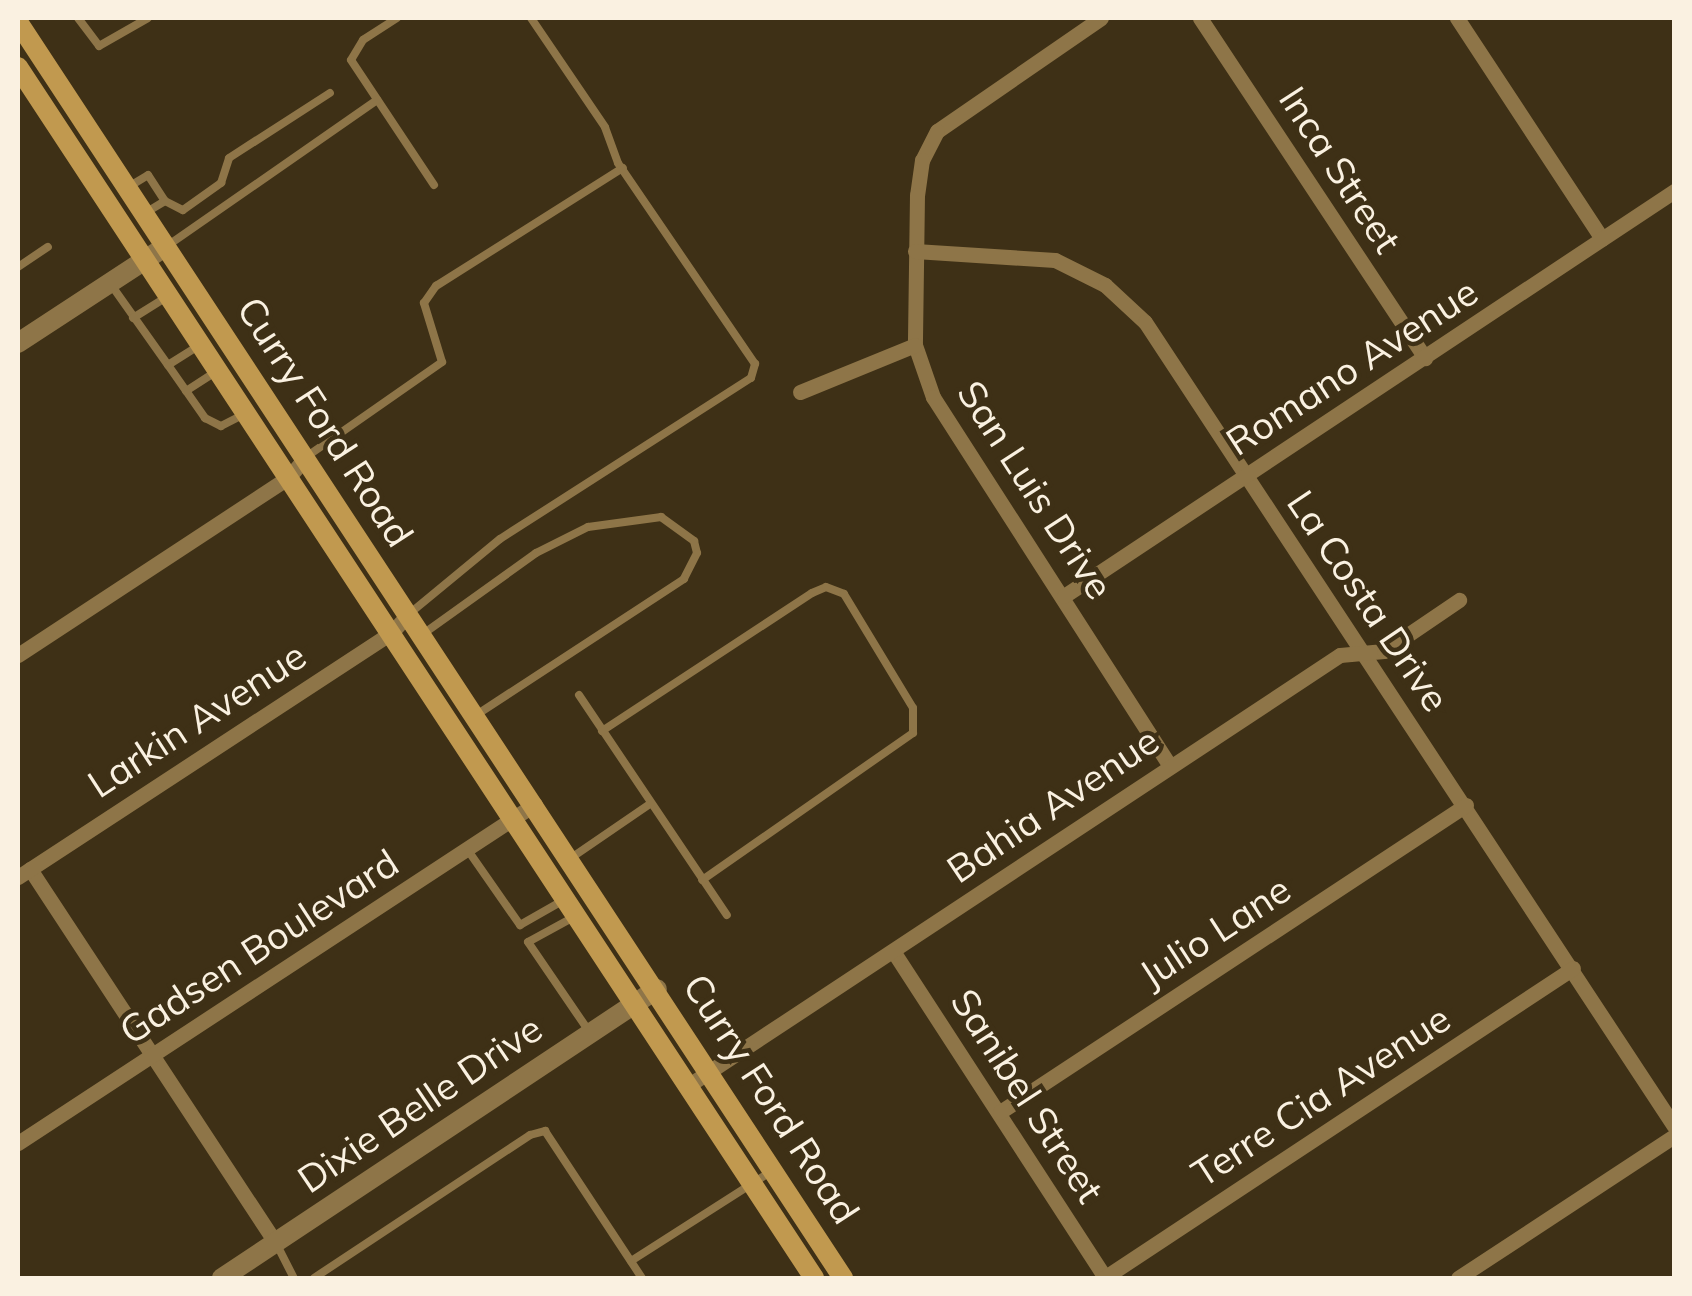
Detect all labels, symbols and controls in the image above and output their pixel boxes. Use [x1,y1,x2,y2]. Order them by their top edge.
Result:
street label: Inca Street [1270,79,1410,261]
street label: Romano Avenue [1218,269,1486,465]
street label: Curry Ford Road [227,289,423,555]
street label: San Luis Drive [948,373,1122,607]
street label: La Costa Drive [1277,482,1459,720]
street label: Larkin Avenue [80,633,314,807]
street label: Bahia Avenue [939,718,1167,892]
street label: Gadsen Boulevard [111,840,407,1054]
street label: Julio Lane [1131,866,1299,998]
street label: Curry Ford Road [673,966,869,1232]
street label: Sanibel Street [941,981,1113,1211]
street label: Terre Cia Avenue [1183,996,1459,1196]
street label: Dixie Belle Drive [289,1006,551,1202]

